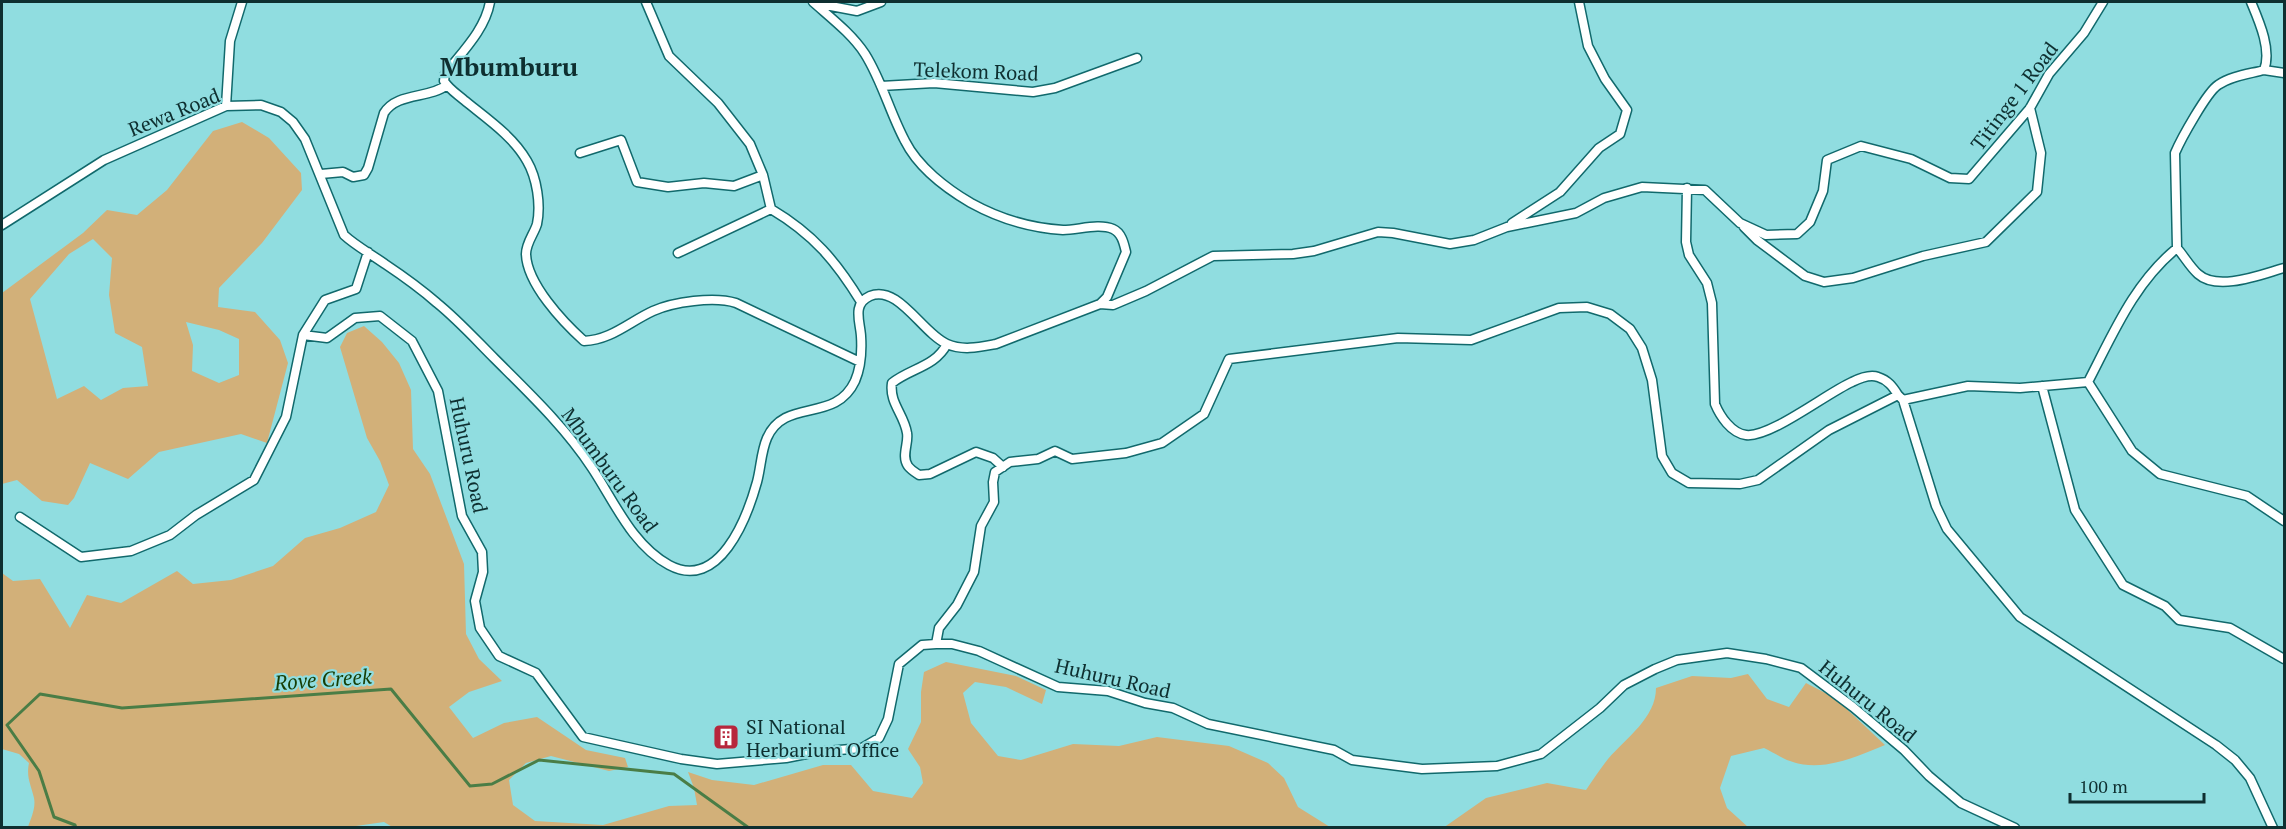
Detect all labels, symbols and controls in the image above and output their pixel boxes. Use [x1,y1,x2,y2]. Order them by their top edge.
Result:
street label: Titinge 1 Road [1964,36,2064,156]
district label: Mbumburu [440,49,578,83]
street label: Telekom Road [913,55,1039,87]
street label: Rewa Road [124,81,224,143]
street label: Huhuru Road [444,395,494,515]
street label: Mbumburu Road [556,402,664,538]
street label: Huhuru Road [1053,652,1173,704]
street label: Huhuru Road [1814,653,1922,749]
water label: Rove Creek [272,662,374,696]
place label: SI National Herbarium Office [746,713,899,763]
building icon: SI National Herbarium Office [711,722,741,752]
scale bar [2070,766,2204,804]
text: 100 m [2079,774,2128,798]

